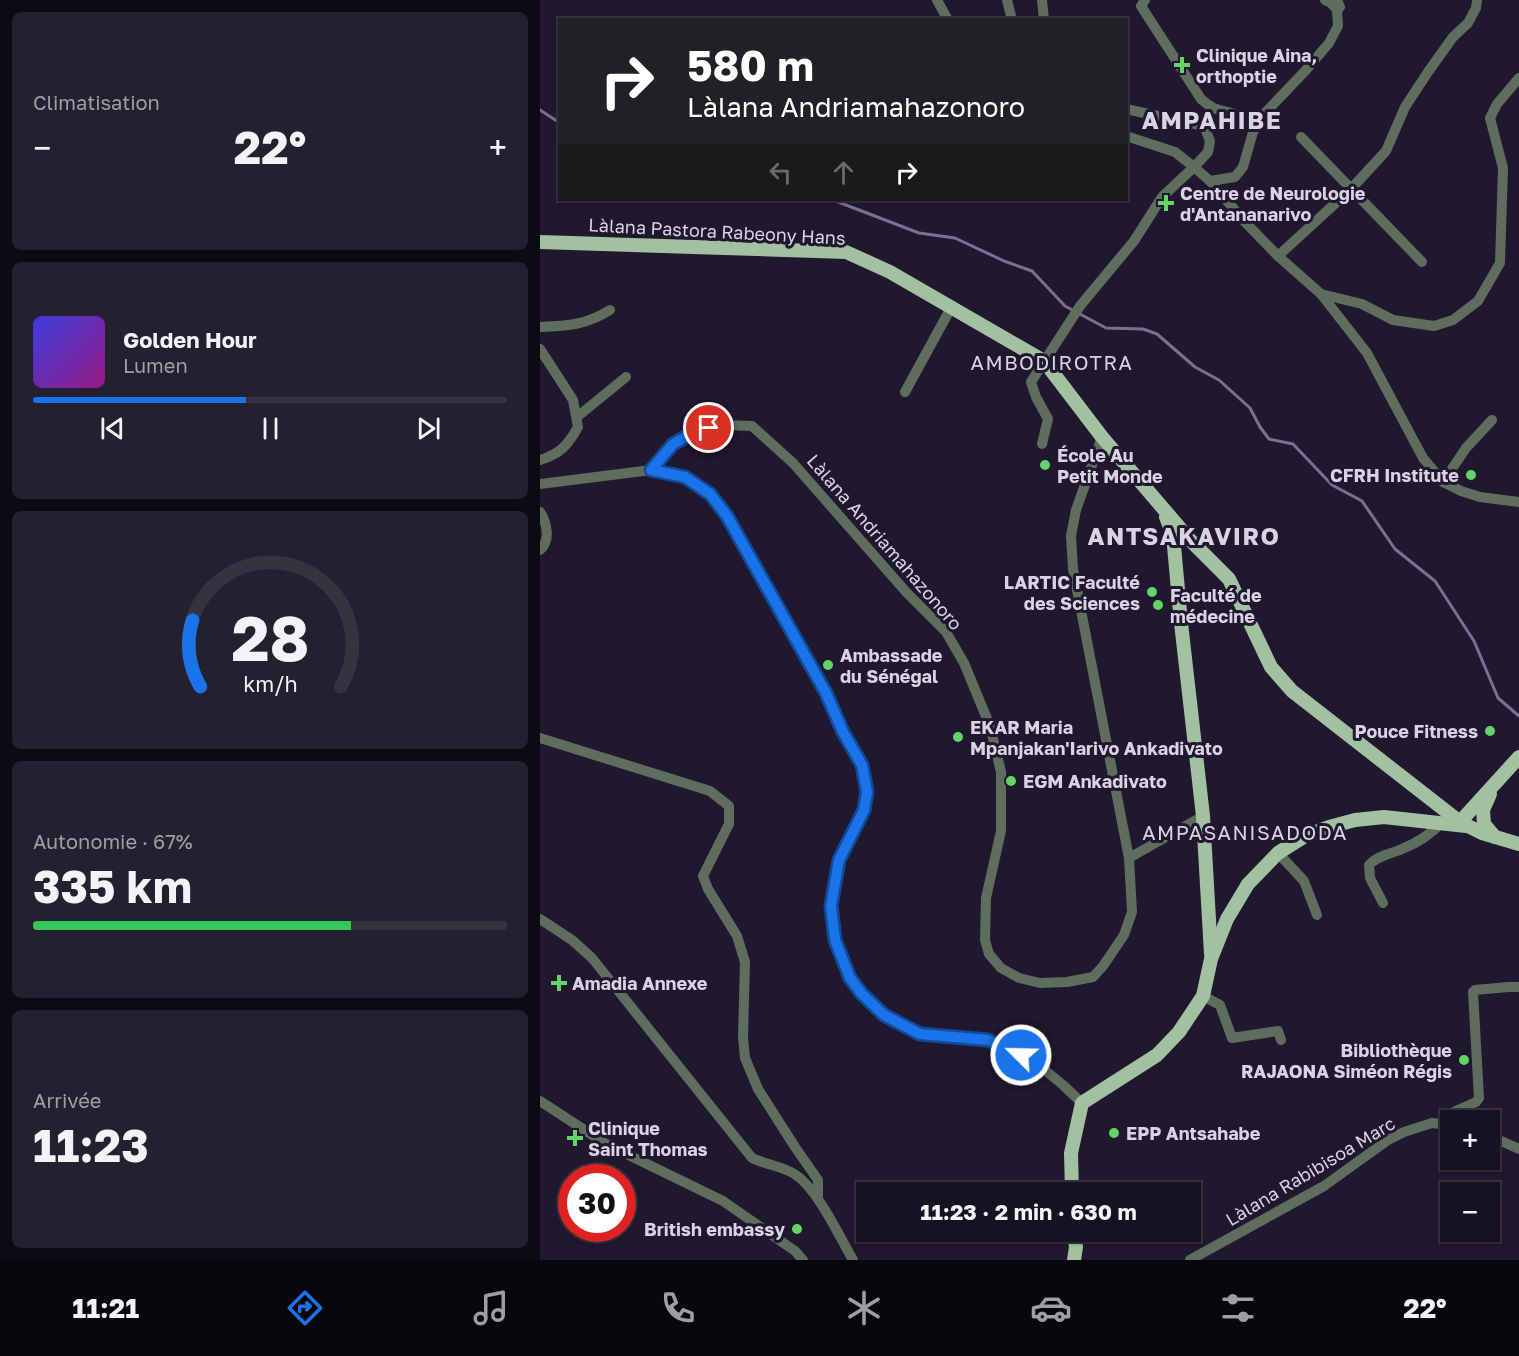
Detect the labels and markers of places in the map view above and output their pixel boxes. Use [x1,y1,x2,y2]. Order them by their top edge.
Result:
place label: Clinique Aina, orthoptie [1196,44,1317,87]
marker: Clinique Aina, orthoptie [1173,56,1191,74]
place label: Centre de Neurologie d'Antananarivo [1180,182,1366,225]
marker: Centre de Neurologie d'Antananarivo [1157,194,1175,212]
pin [683,402,734,453]
place label: École Au Petit Monde [1057,444,1163,487]
marker: École Au Petit Monde [1038,458,1052,472]
place label: CFRH Institute [1330,464,1459,486]
marker: CFRH Institute [1464,468,1478,482]
place label: LARTIC Faculté des Sciences [1004,571,1140,614]
place label: Faculté de médecine [1170,584,1262,627]
marker: LARTIC Faculté des Sciences [1145,585,1159,599]
marker: Faculté de médecine [1151,598,1165,612]
place label: Ambassade du Sénégal [840,644,943,687]
marker: Ambassade du Sénégal [821,658,835,672]
place label: EKAR Maria Mpanjakan'Iarivo Ankadivato [970,716,1223,759]
place label: Pouce Fitness [1355,720,1478,742]
marker: Pouce Fitness [1483,724,1497,738]
marker: EKAR Maria Mpanjakan'Iarivo Ankadivato [951,730,965,744]
place label: EGM Ankadivato [1023,770,1167,792]
marker: EGM Ankadivato [1004,774,1018,788]
place label: Amadia Annexe [572,972,708,994]
marker: Amadia Annexe [550,974,568,992]
place label: Bibliothèque RAJAONA Siméon Régis [1241,1039,1452,1082]
marker: Bibliothèque RAJAONA Siméon Régis [1457,1053,1471,1067]
place label: Clinique Saint Thomas [588,1117,708,1160]
place label: EPP Antsahabe [1126,1122,1261,1144]
marker: EPP Antsahabe [1107,1126,1121,1140]
marker: Clinique Saint Thomas [566,1129,584,1147]
place label: British embassy [644,1218,785,1240]
marker: British embassy [790,1222,804,1236]

